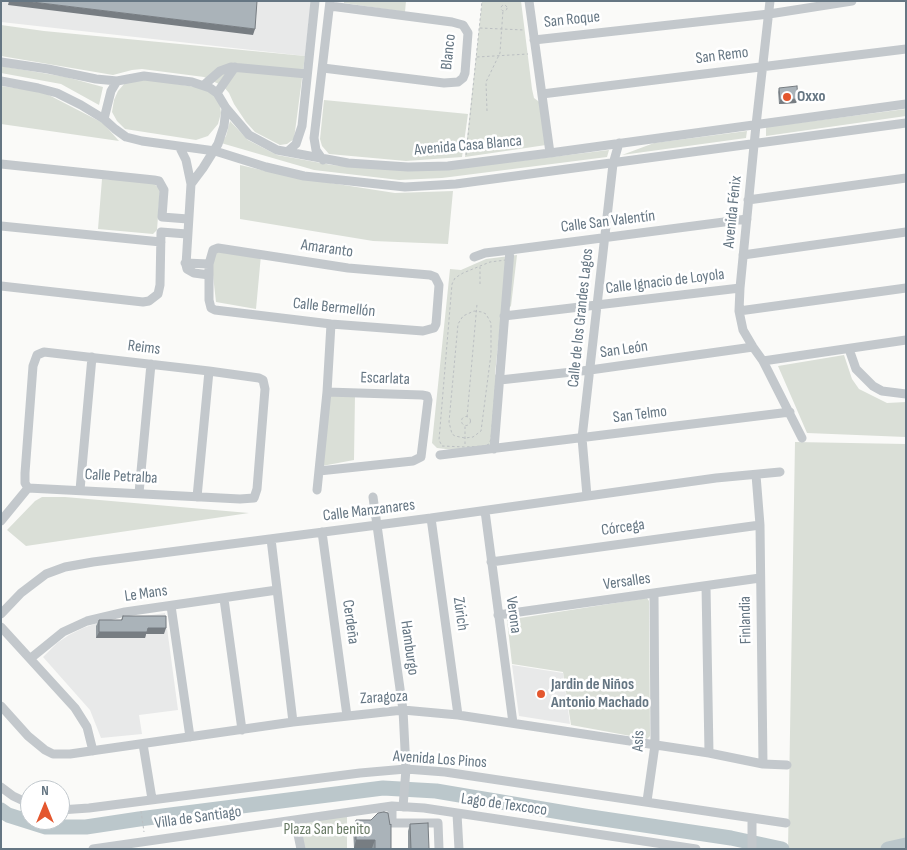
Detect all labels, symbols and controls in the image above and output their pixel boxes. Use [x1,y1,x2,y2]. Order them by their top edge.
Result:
street label: San Roque [543,8,601,32]
street label: Blanco [438,33,460,71]
street label: San Remo [695,43,749,69]
place label: Oxxo [797,87,825,107]
marker: Oxxo [781,91,793,103]
street label: Avenida Casa Blanca [413,132,523,160]
street label: Avenida Fénix [720,175,746,249]
street label: Calle San Valentín [560,207,656,237]
street label: Amaranto [300,236,354,262]
street label: Calle de los Grandes Lagos [564,248,598,388]
street label: Calle Ignacio de Loyola [605,265,725,299]
street label: Calle Bermellón [292,294,376,322]
street label: Reims [127,336,161,360]
street label: San León [599,337,649,363]
street label: Escarlata [360,369,410,389]
street label: San Telmo [612,402,668,428]
street label: Calle Petralba [84,466,158,488]
street label: Calle Manzanares [322,496,416,526]
street label: Córcega [600,515,646,541]
street label: Versalles [602,569,652,595]
street label: Le Mans [123,582,169,606]
street label: Verona [501,595,525,635]
street label: Zúrich [448,596,472,632]
street label: Finlandia [736,596,756,644]
street label: Cerdeña [337,599,363,645]
street label: Hamburgo [396,619,422,677]
place label: Jardin de Niños Antonio Machado [551,675,649,713]
street label: Zaragoza [360,687,408,709]
marker: Jardin de Niños Antonio Machado [535,688,547,700]
street label: Asís [629,730,649,752]
street label: Avenida Los Pinos [392,747,488,773]
north arrow [20,780,70,830]
text: N [41,782,49,799]
street label: Lago de Texcoco [460,789,548,821]
street label: Villa de Santiago [153,802,243,834]
park label: Plaza San benito [283,820,371,840]

